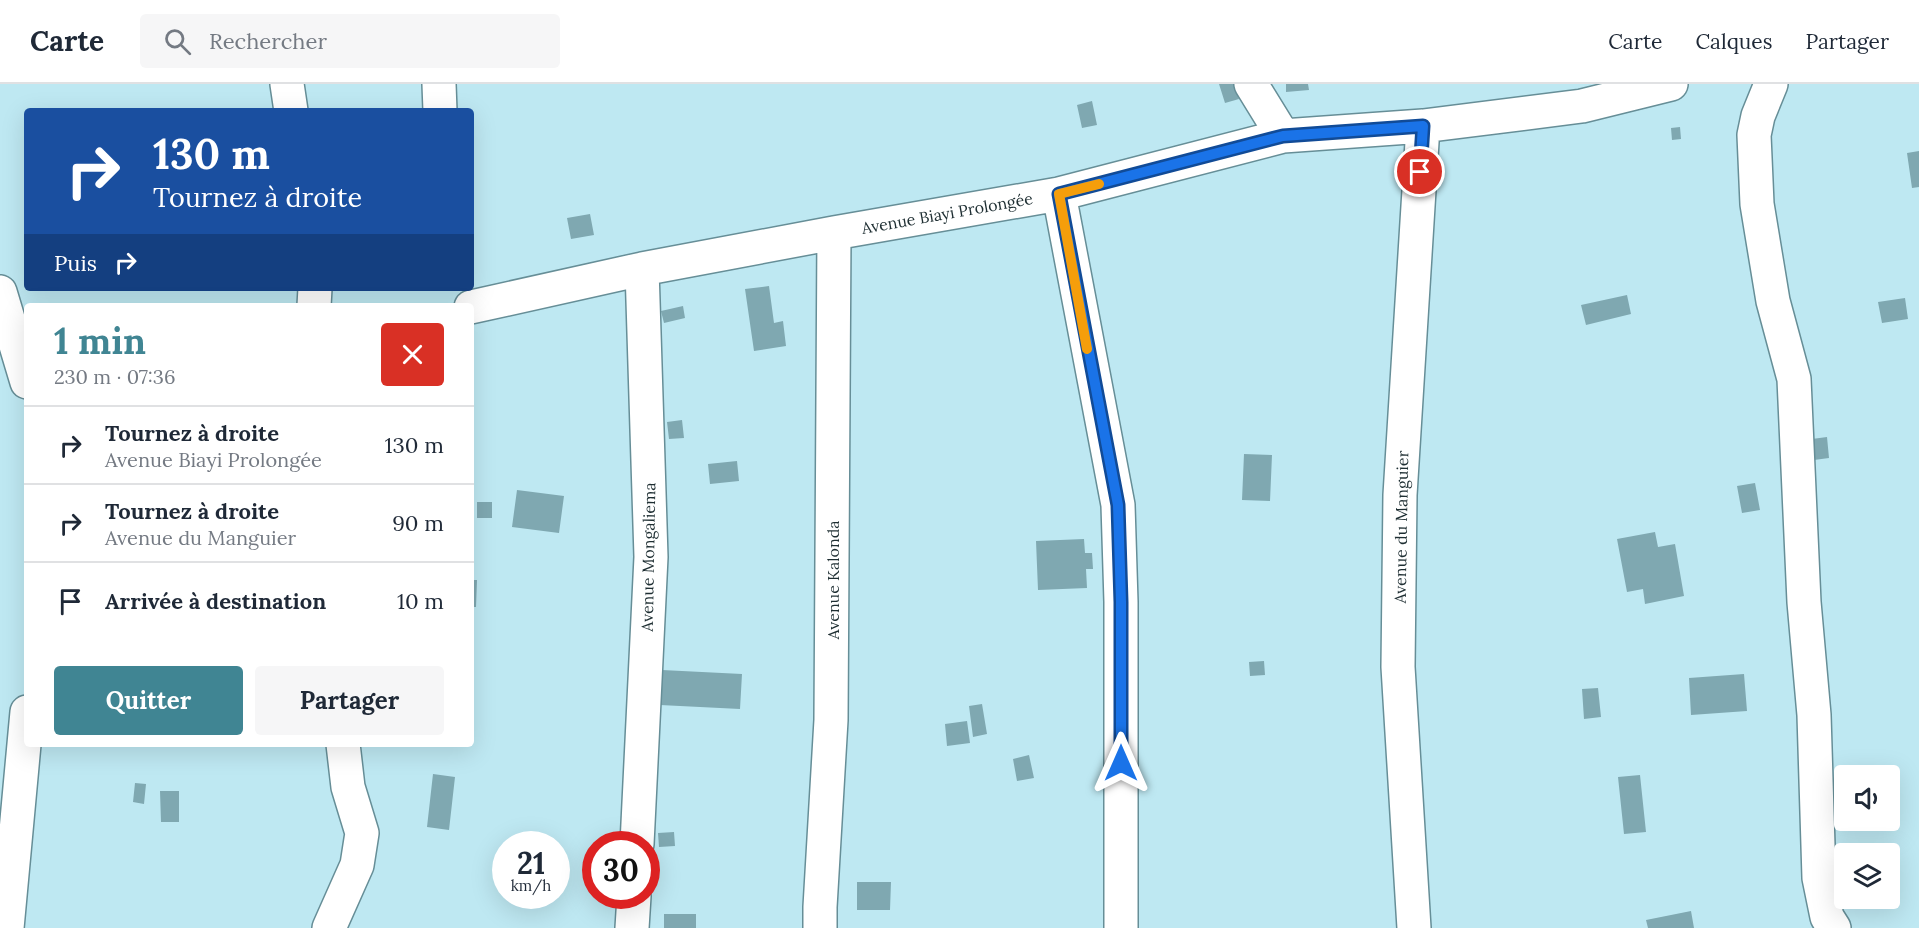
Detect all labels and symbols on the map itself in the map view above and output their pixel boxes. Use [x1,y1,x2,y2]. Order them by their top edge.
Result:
pin [1394,146,1445,197]
street label: Avenue Biayi Prolongée [859,188,1034,238]
street label: Avenue du Manguier [1390,450,1412,605]
street label: Avenue Mongaliema [637,482,659,633]
street label: Avenue Kalonda [823,521,843,640]
position arrow [1089,731,1153,795]
speed limit sign: 30 [582,831,660,909]

